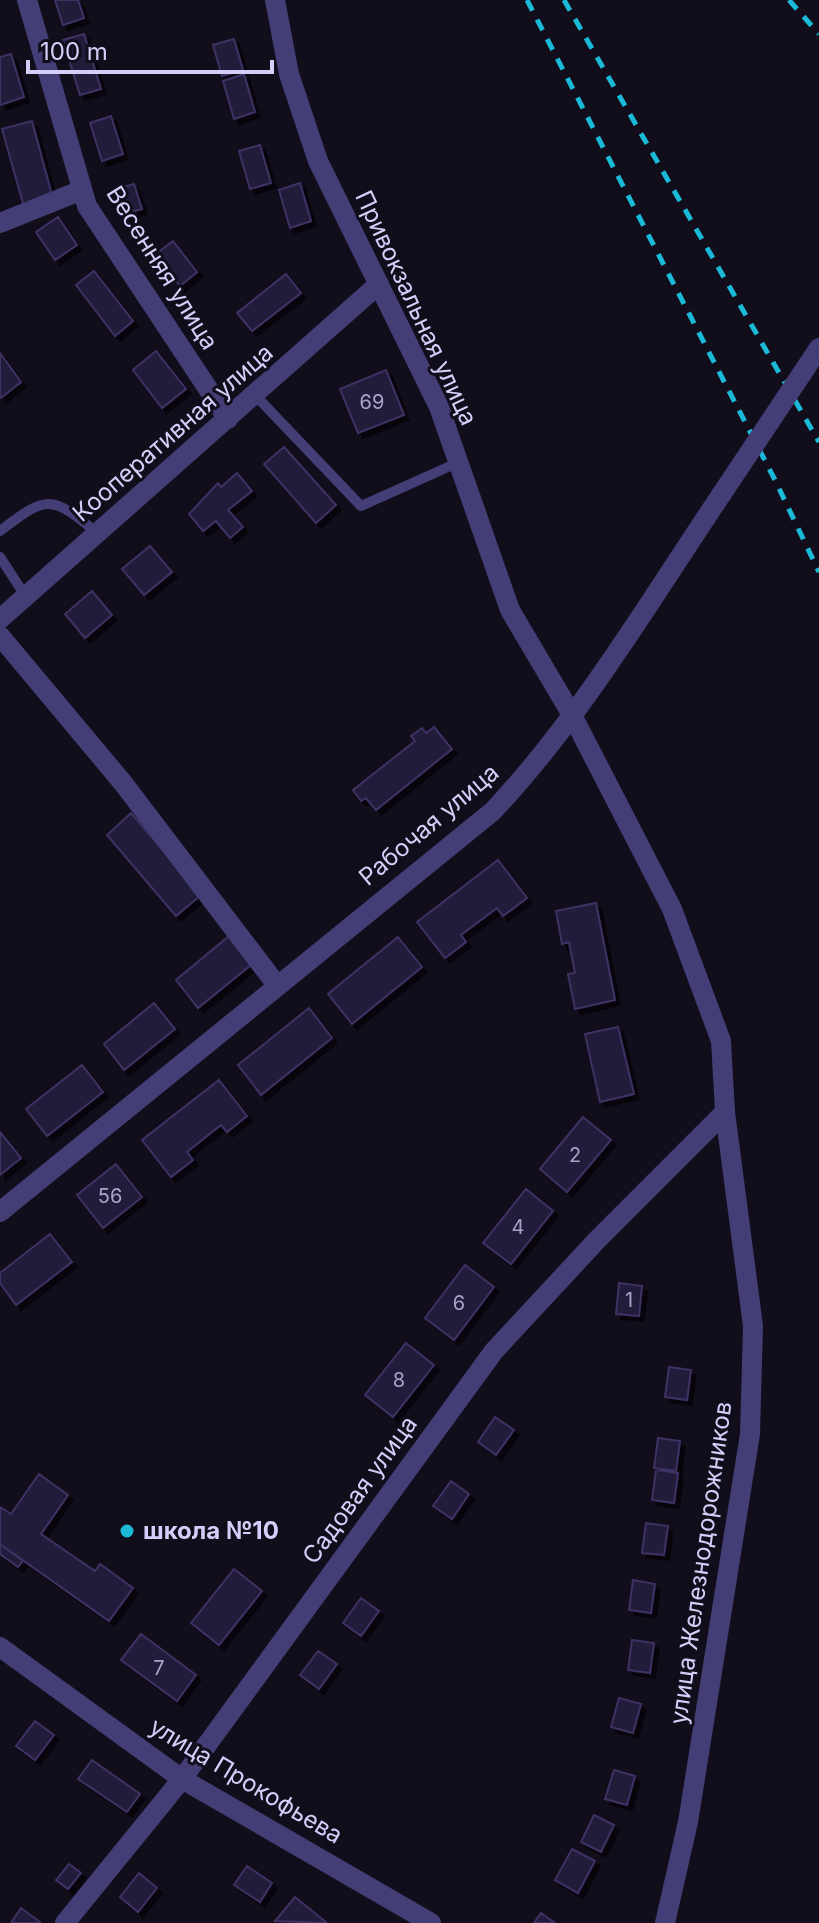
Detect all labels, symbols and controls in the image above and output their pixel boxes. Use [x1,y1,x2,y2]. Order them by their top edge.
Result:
scale bar [28,24,272,74]
text: 100 m [40,37,108,66]
street label: Весенняя улица [100,181,224,355]
street label: Привокзальная улица [349,186,484,430]
street label: Кооперативная улица [67,338,279,527]
house number: 69 [360,390,384,414]
street label: Рабочая улица [353,758,504,891]
house number: 2 [569,1143,581,1167]
house number: 56 [98,1184,122,1208]
house number: 4 [512,1215,524,1239]
house number: 1 [625,1288,633,1312]
house number: 6 [453,1291,465,1315]
house number: 8 [393,1368,405,1392]
street label: улица Железнодорожников [663,1400,738,1726]
street label: Садовая улица [296,1410,423,1569]
place label: школа №10 [143,1516,279,1545]
marker: школа №10 [118,1522,136,1540]
house number: 7 [153,1656,165,1680]
street label: улица Прокофьева [145,1712,348,1850]

